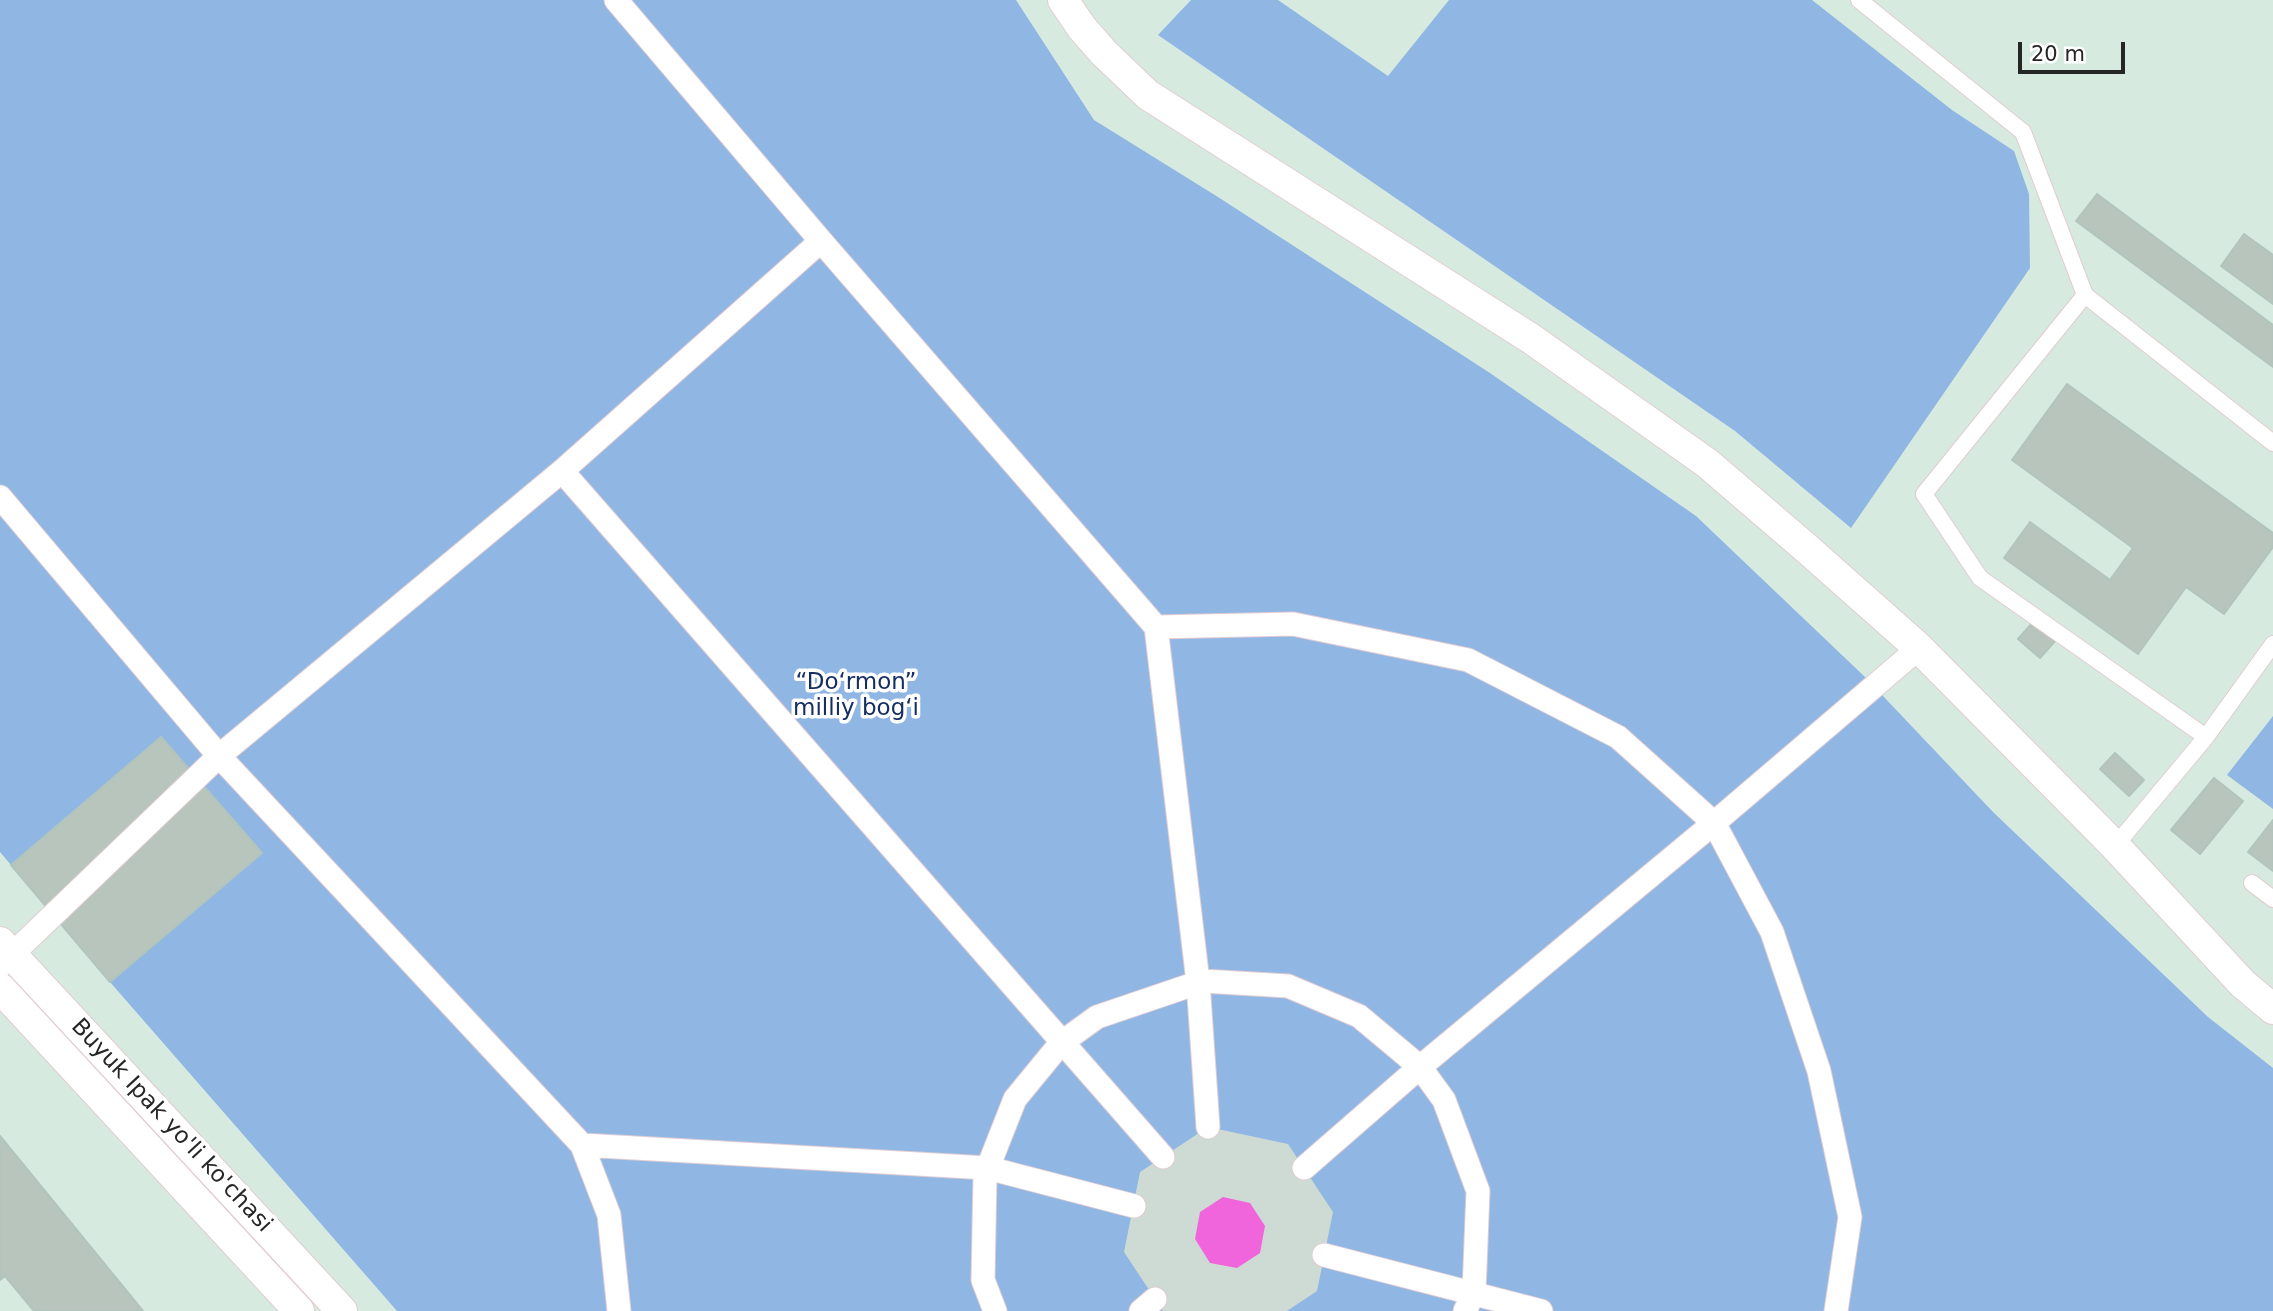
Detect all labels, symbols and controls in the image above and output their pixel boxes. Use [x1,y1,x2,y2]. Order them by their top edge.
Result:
scale bar [2021,28,2128,72]
text: 20 m [2031,42,2085,66]
park label: “Do‘rmon” milliy bog‘i [793,669,919,723]
street label: Buyuk Ipak yo'li ko'chasi [65,1013,277,1239]

